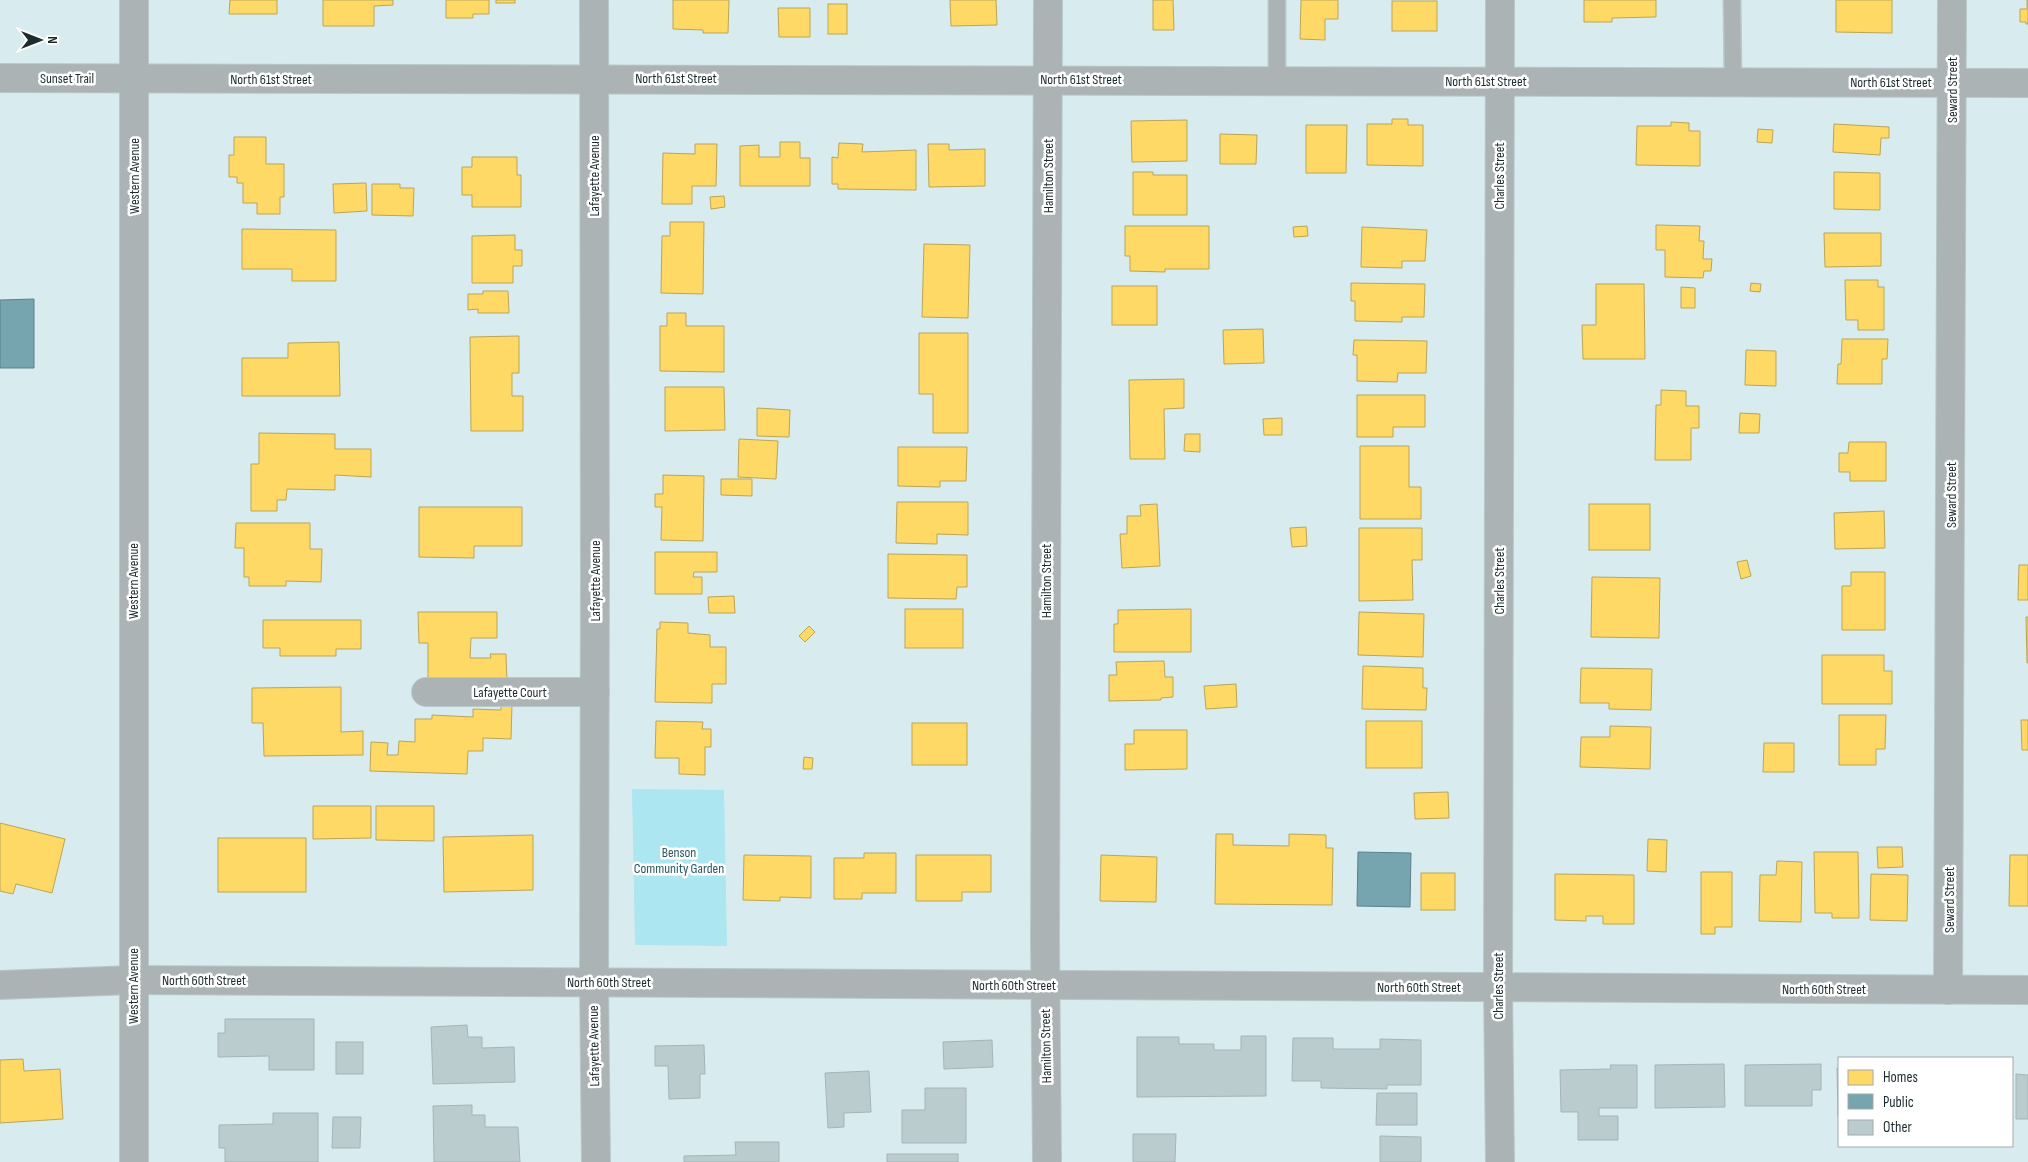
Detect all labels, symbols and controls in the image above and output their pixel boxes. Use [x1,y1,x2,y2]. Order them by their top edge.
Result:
north arrow [15,15,65,65]
text: N [44,36,61,44]
street label: Seward Street [1944,57,1961,123]
street label: Sunset Trail [40,70,94,87]
street label: North 61st Street [635,70,717,87]
street label: North 61st Street [230,71,312,88]
street label: North 61st Street [1040,71,1122,88]
street label: North 61st Street [1445,73,1527,90]
street label: North 61st Street [1850,74,1932,91]
street label: Lafayette Avenue [586,135,603,217]
street label: Western Avenue [126,138,143,214]
street label: Hamilton Street [1040,139,1057,213]
street label: Charles Street [1491,142,1508,210]
street label: Seward Street [1943,462,1960,528]
street label: Lafayette Avenue [587,540,604,622]
street label: Western Avenue [125,543,142,619]
street label: Hamilton Street [1038,544,1055,618]
street label: Charles Street [1491,547,1508,615]
street label: Lafayette Court [473,684,547,701]
park label: Benson Community Garden [634,844,724,877]
street label: Seward Street [1941,867,1958,933]
street label: Western Avenue [125,948,142,1024]
street label: Charles Street [1490,952,1507,1020]
street label: North 60th Street [162,972,246,989]
street label: North 60th Street [567,974,651,991]
street label: North 60th Street [972,977,1056,994]
street label: North 60th Street [1377,979,1461,996]
street label: North 60th Street [1782,981,1866,998]
street label: Lafayette Avenue [585,1005,603,1087]
street label: Hamilton Street [1037,1009,1055,1083]
legend [1838,1057,2013,1147]
text: Homes [1883,1068,1918,1087]
text: Public [1883,1093,1914,1112]
text: Other [1883,1118,1912,1137]

